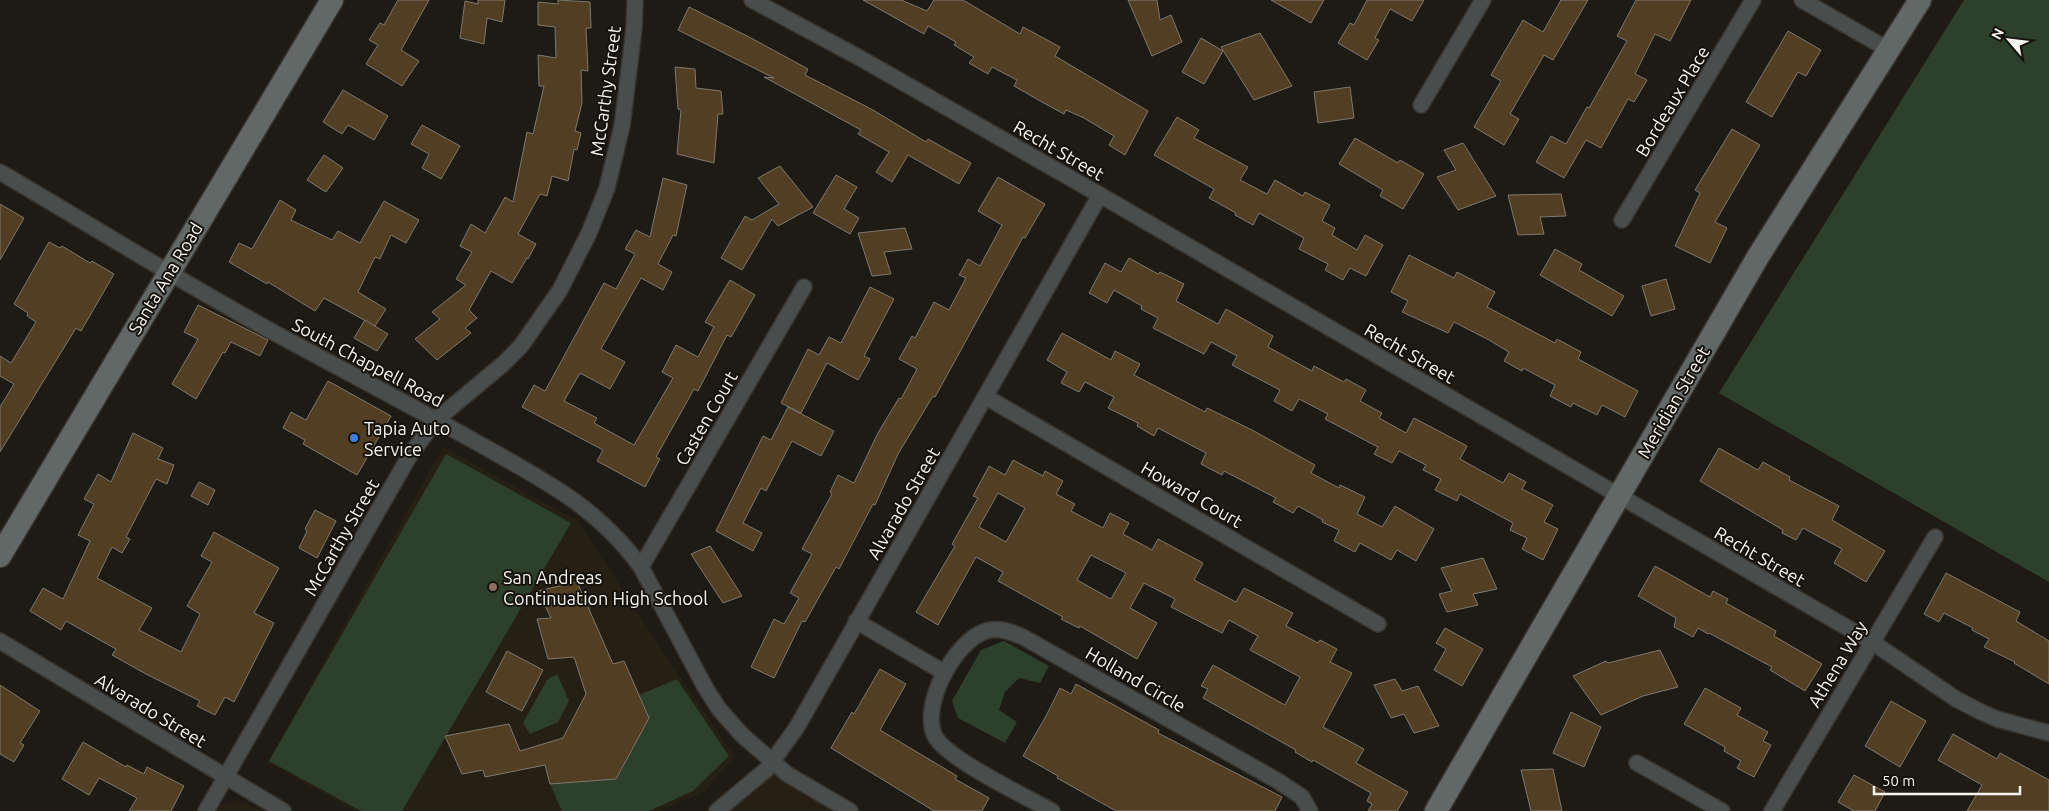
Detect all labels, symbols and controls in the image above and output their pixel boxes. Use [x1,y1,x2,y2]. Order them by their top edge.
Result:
north arrow [1984,15,2034,65]
street label: McCarthy Street [586,25,624,157]
text: N [1988,26,2007,42]
street label: Bordeaux Place [1631,42,1713,160]
street label: Recht Street [1010,116,1108,184]
street label: Santa Ana Road [124,219,206,337]
street label: South Chappell Road [289,314,447,410]
street label: Recht Street [1361,319,1459,387]
street label: Meridian Street [1633,343,1713,461]
street label: Casten Court [671,367,741,469]
place label: Tapia Auto Service [364,418,450,459]
marker: Tapia Auto Service [348,432,360,444]
street label: Alvarado Street [863,443,943,563]
street label: Howard Court [1138,457,1246,531]
street label: McCarthy Street [299,475,383,599]
street label: Recht Street [1711,522,1809,590]
place label: San Andreas Continuation High School [503,567,708,608]
marker: San Andreas Continuation High School [487,581,499,593]
street label: Athena Way [1803,617,1871,711]
street label: Holland Circle [1083,642,1189,716]
street label: Alvarado Street [92,669,210,751]
scale bar [1874,764,2020,796]
text: 50 m [1882,772,1915,789]

